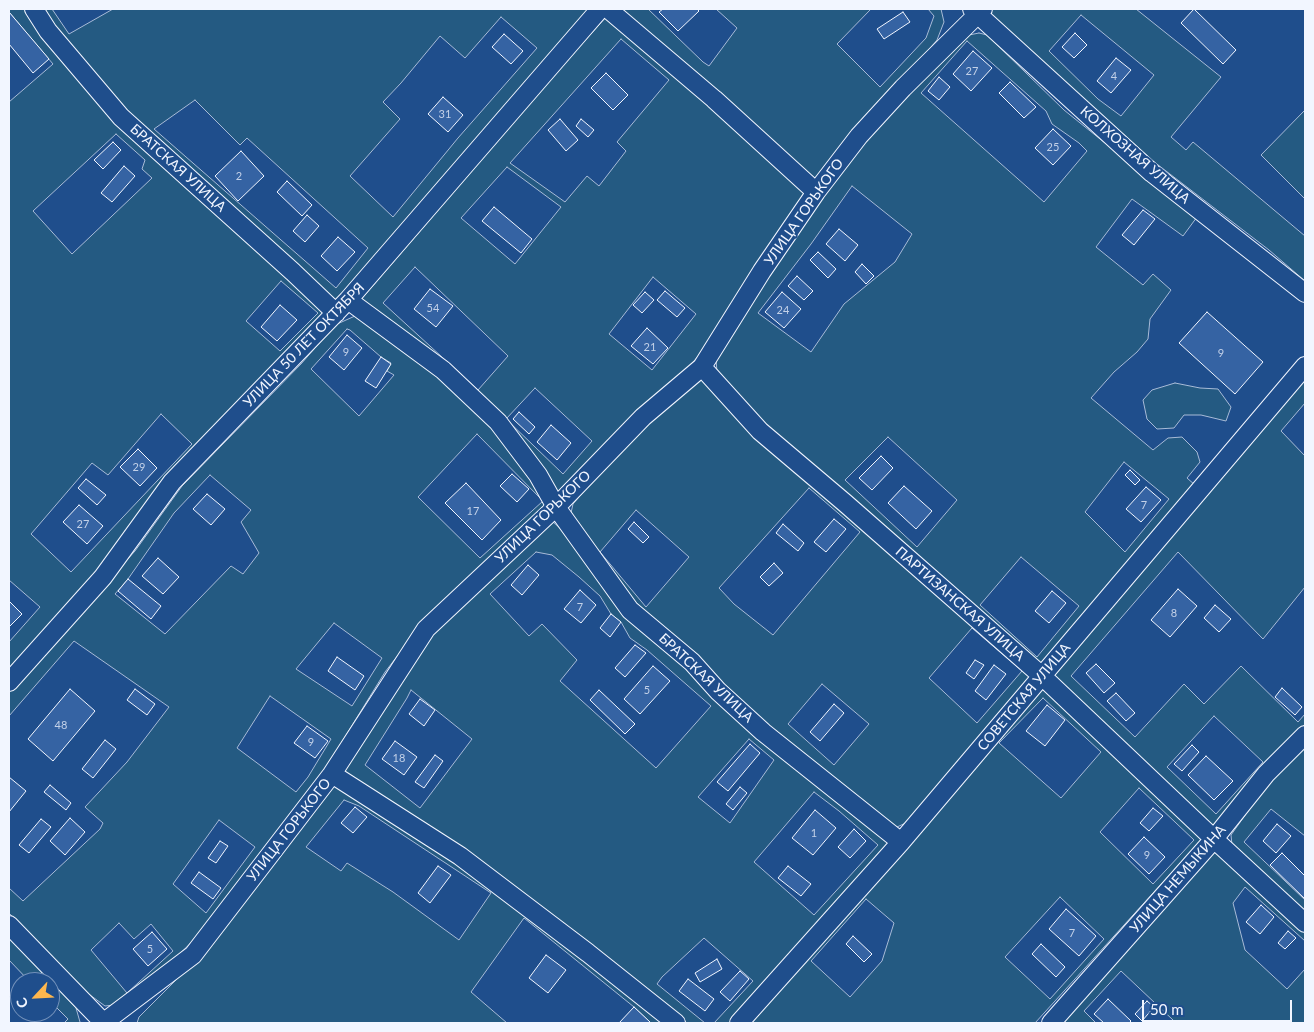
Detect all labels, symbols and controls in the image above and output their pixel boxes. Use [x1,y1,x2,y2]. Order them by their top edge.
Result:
house number: 27 [966,64,978,78]
house number: 4 [1111,69,1117,83]
street label: КОЛХОЗНАЯ УЛИЦА [1077,103,1193,207]
house number: 31 [439,107,451,121]
street label: БРАТСКАЯ УЛИЦА [127,121,229,215]
house number: 25 [1047,140,1059,154]
street label: УЛИЦА ГОРЬКОГО [761,155,847,269]
house number: 2 [236,169,242,183]
street label: УЛИЦА 50 ЛЕТ ОКТЯБРЯ [240,279,368,411]
house number: 54 [427,301,439,315]
house number: 24 [777,303,789,317]
house number: 21 [644,340,656,354]
house number: 9 [343,345,349,359]
house number: 9 [1218,346,1224,360]
house number: 29 [133,460,145,474]
street label: УЛИЦА ГОРЬКОГО [492,467,594,567]
house number: 7 [1141,498,1147,512]
house number: 17 [467,504,479,518]
house number: 27 [77,517,89,531]
street label: ПАРТИЗАНСКАЯ УЛИЦА [892,543,1028,665]
house number: 7 [577,600,583,614]
house number: 8 [1171,606,1177,620]
street label: БРАТСКАЯ УЛИЦА [655,630,757,726]
street label: СОВЕТСКАЯ УЛИЦА [974,640,1074,754]
house number: 5 [644,683,650,697]
house number: 48 [55,718,67,732]
house number: 9 [308,735,314,749]
house number: 18 [393,751,405,765]
street label: УЛИЦА ГОРЬКОГО [244,775,334,885]
street label: УЛИЦА НЕМЫКИНА [1127,822,1229,936]
house number: 1 [811,826,817,840]
house number: 9 [1144,848,1150,862]
house number: 7 [1069,926,1075,940]
house number: 5 [147,942,153,956]
north arrow [10,972,60,1022]
scale bar [1144,990,1294,1022]
text: С [12,995,32,1011]
text: 50 m [1150,1000,1184,1018]

